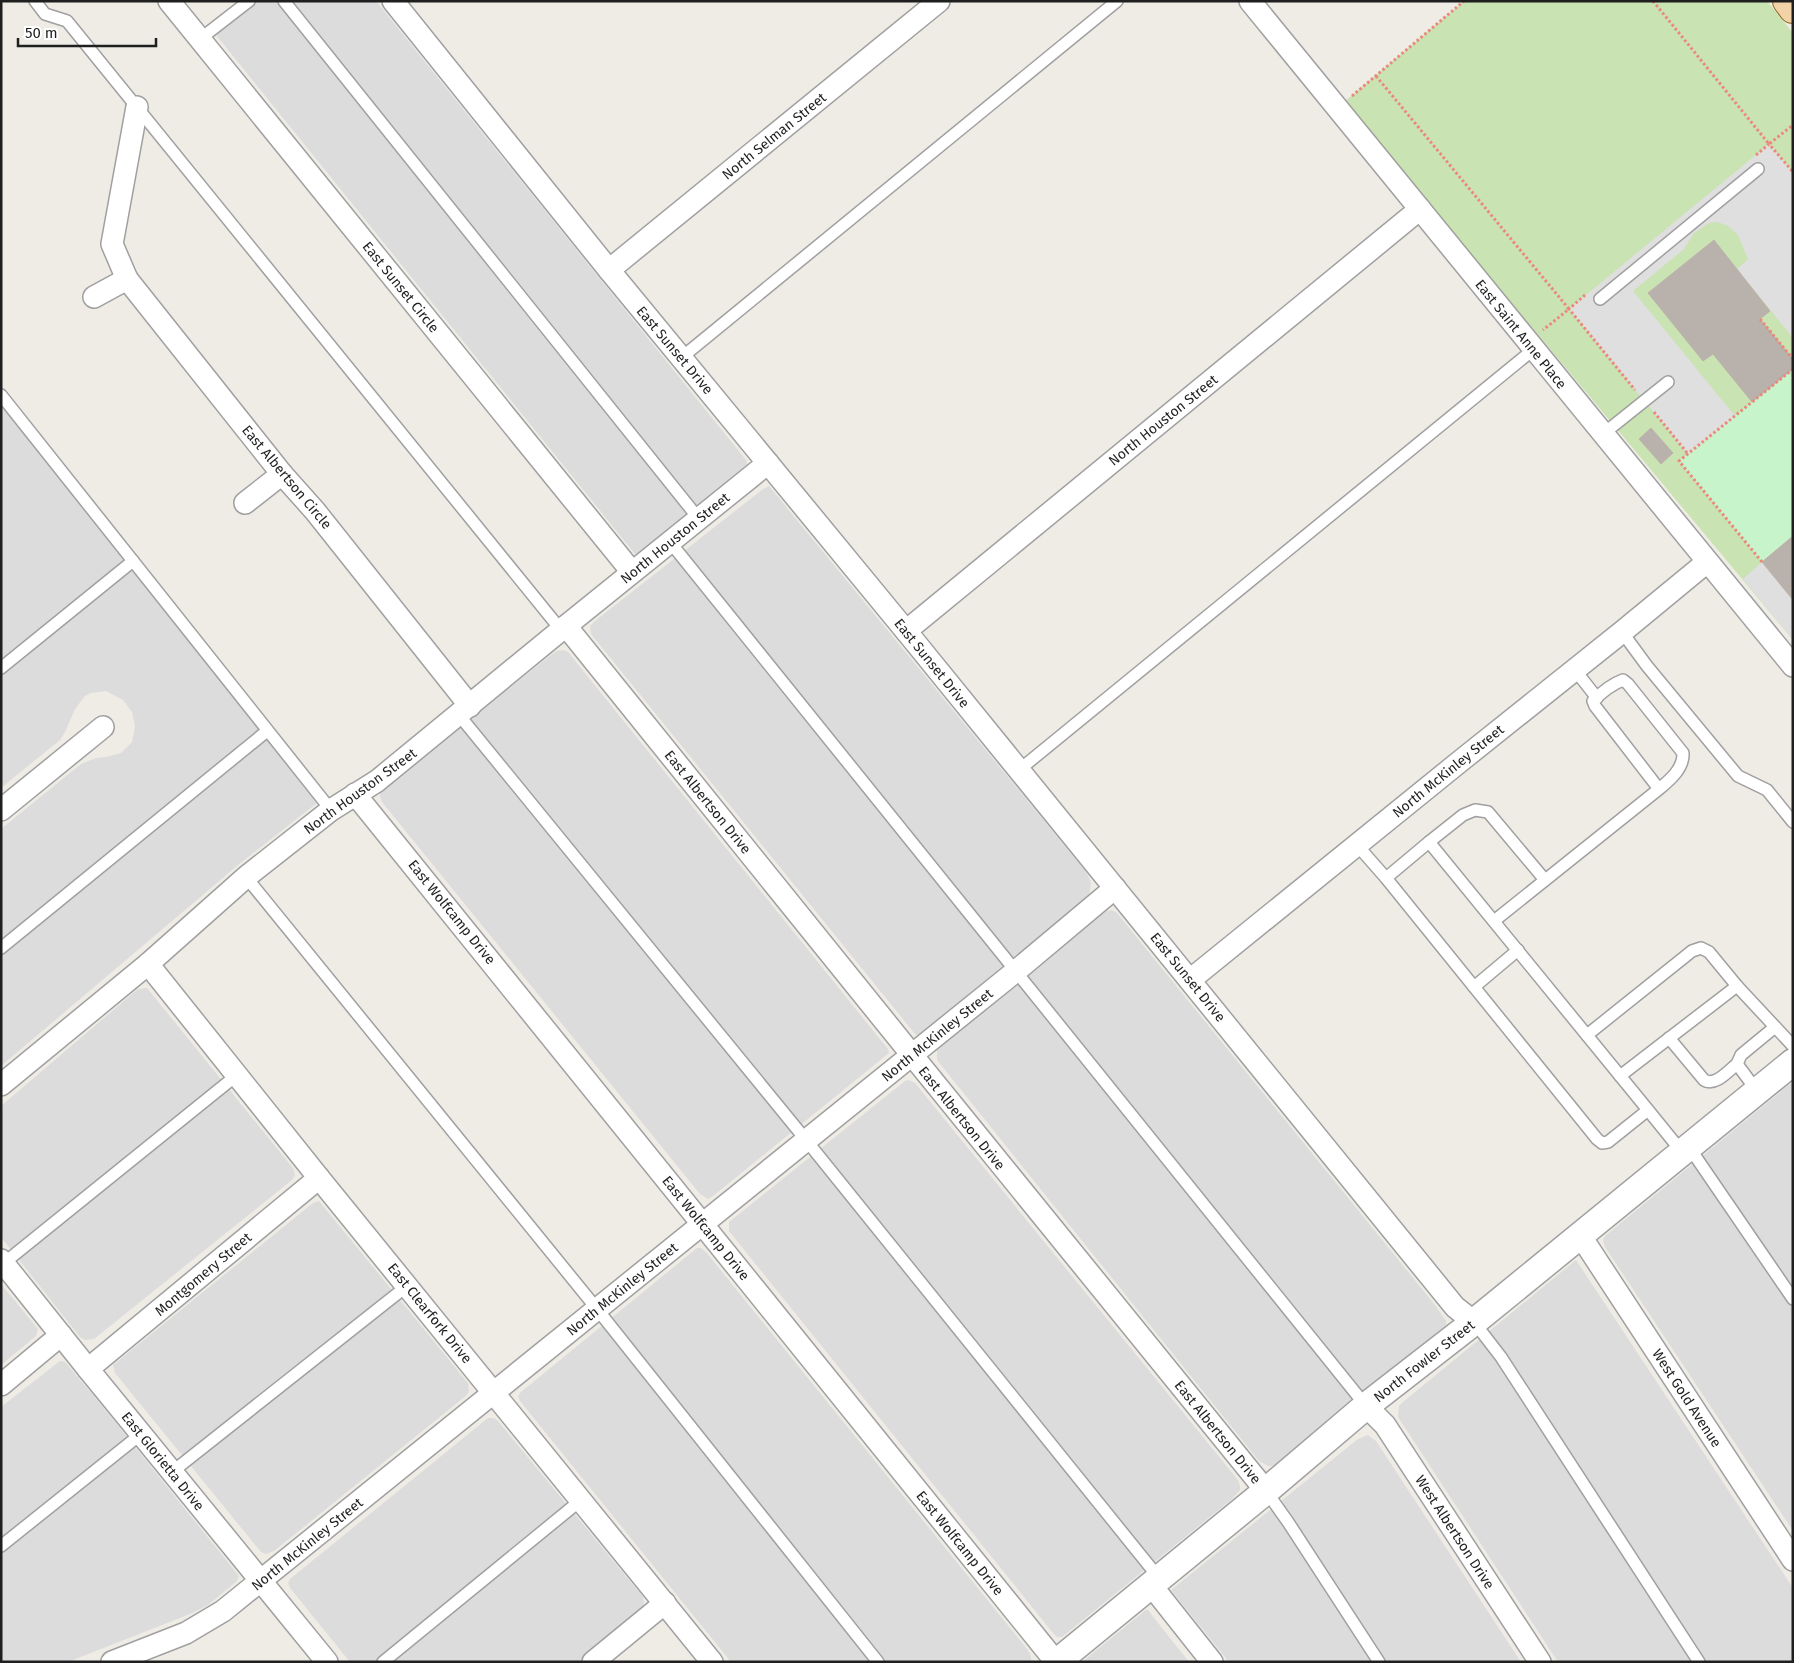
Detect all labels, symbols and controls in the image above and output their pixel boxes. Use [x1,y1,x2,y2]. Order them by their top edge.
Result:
scale bar [18,15,155,47]
text: 50 m [25,24,58,42]
street label: North Selman Street [719,89,831,184]
street label: East Sunset Circle [359,238,443,336]
street label: East Saint Anne Place [1471,276,1570,392]
street label: East Sunset Drive [633,303,716,398]
street label: North Houston Street [1105,371,1222,470]
street label: East Albertson Circle [238,422,335,533]
street label: North Houston Street [617,489,734,588]
street label: East Sunset Drive [890,615,973,711]
street label: North McKinley Street [1389,721,1508,822]
street label: North Houston Street [301,744,421,838]
street label: East Albertson Drive [661,747,755,857]
street label: East Wolfcamp Drive [404,857,499,968]
street label: East Sunset Drive [1146,929,1229,1025]
street label: North McKinley Street [878,985,997,1086]
street label: East Albertson Drive [915,1063,1009,1173]
street label: East Wolfcamp Drive [658,1173,753,1284]
street label: Montgomery Street [152,1228,256,1320]
street label: North McKinley Street [563,1239,682,1340]
street label: East Clearfork Drive [384,1260,475,1367]
street label: North Fowler Street [1370,1316,1479,1406]
street label: West Gold Avenue [1648,1346,1725,1451]
street label: East Albertson Drive [1171,1377,1265,1487]
street label: East Glorietta Drive [118,1408,208,1514]
street label: West Albertson Drive [1411,1472,1498,1592]
street label: East Wolfcamp Drive [912,1488,1007,1599]
street label: North McKinley Street [248,1494,367,1595]

